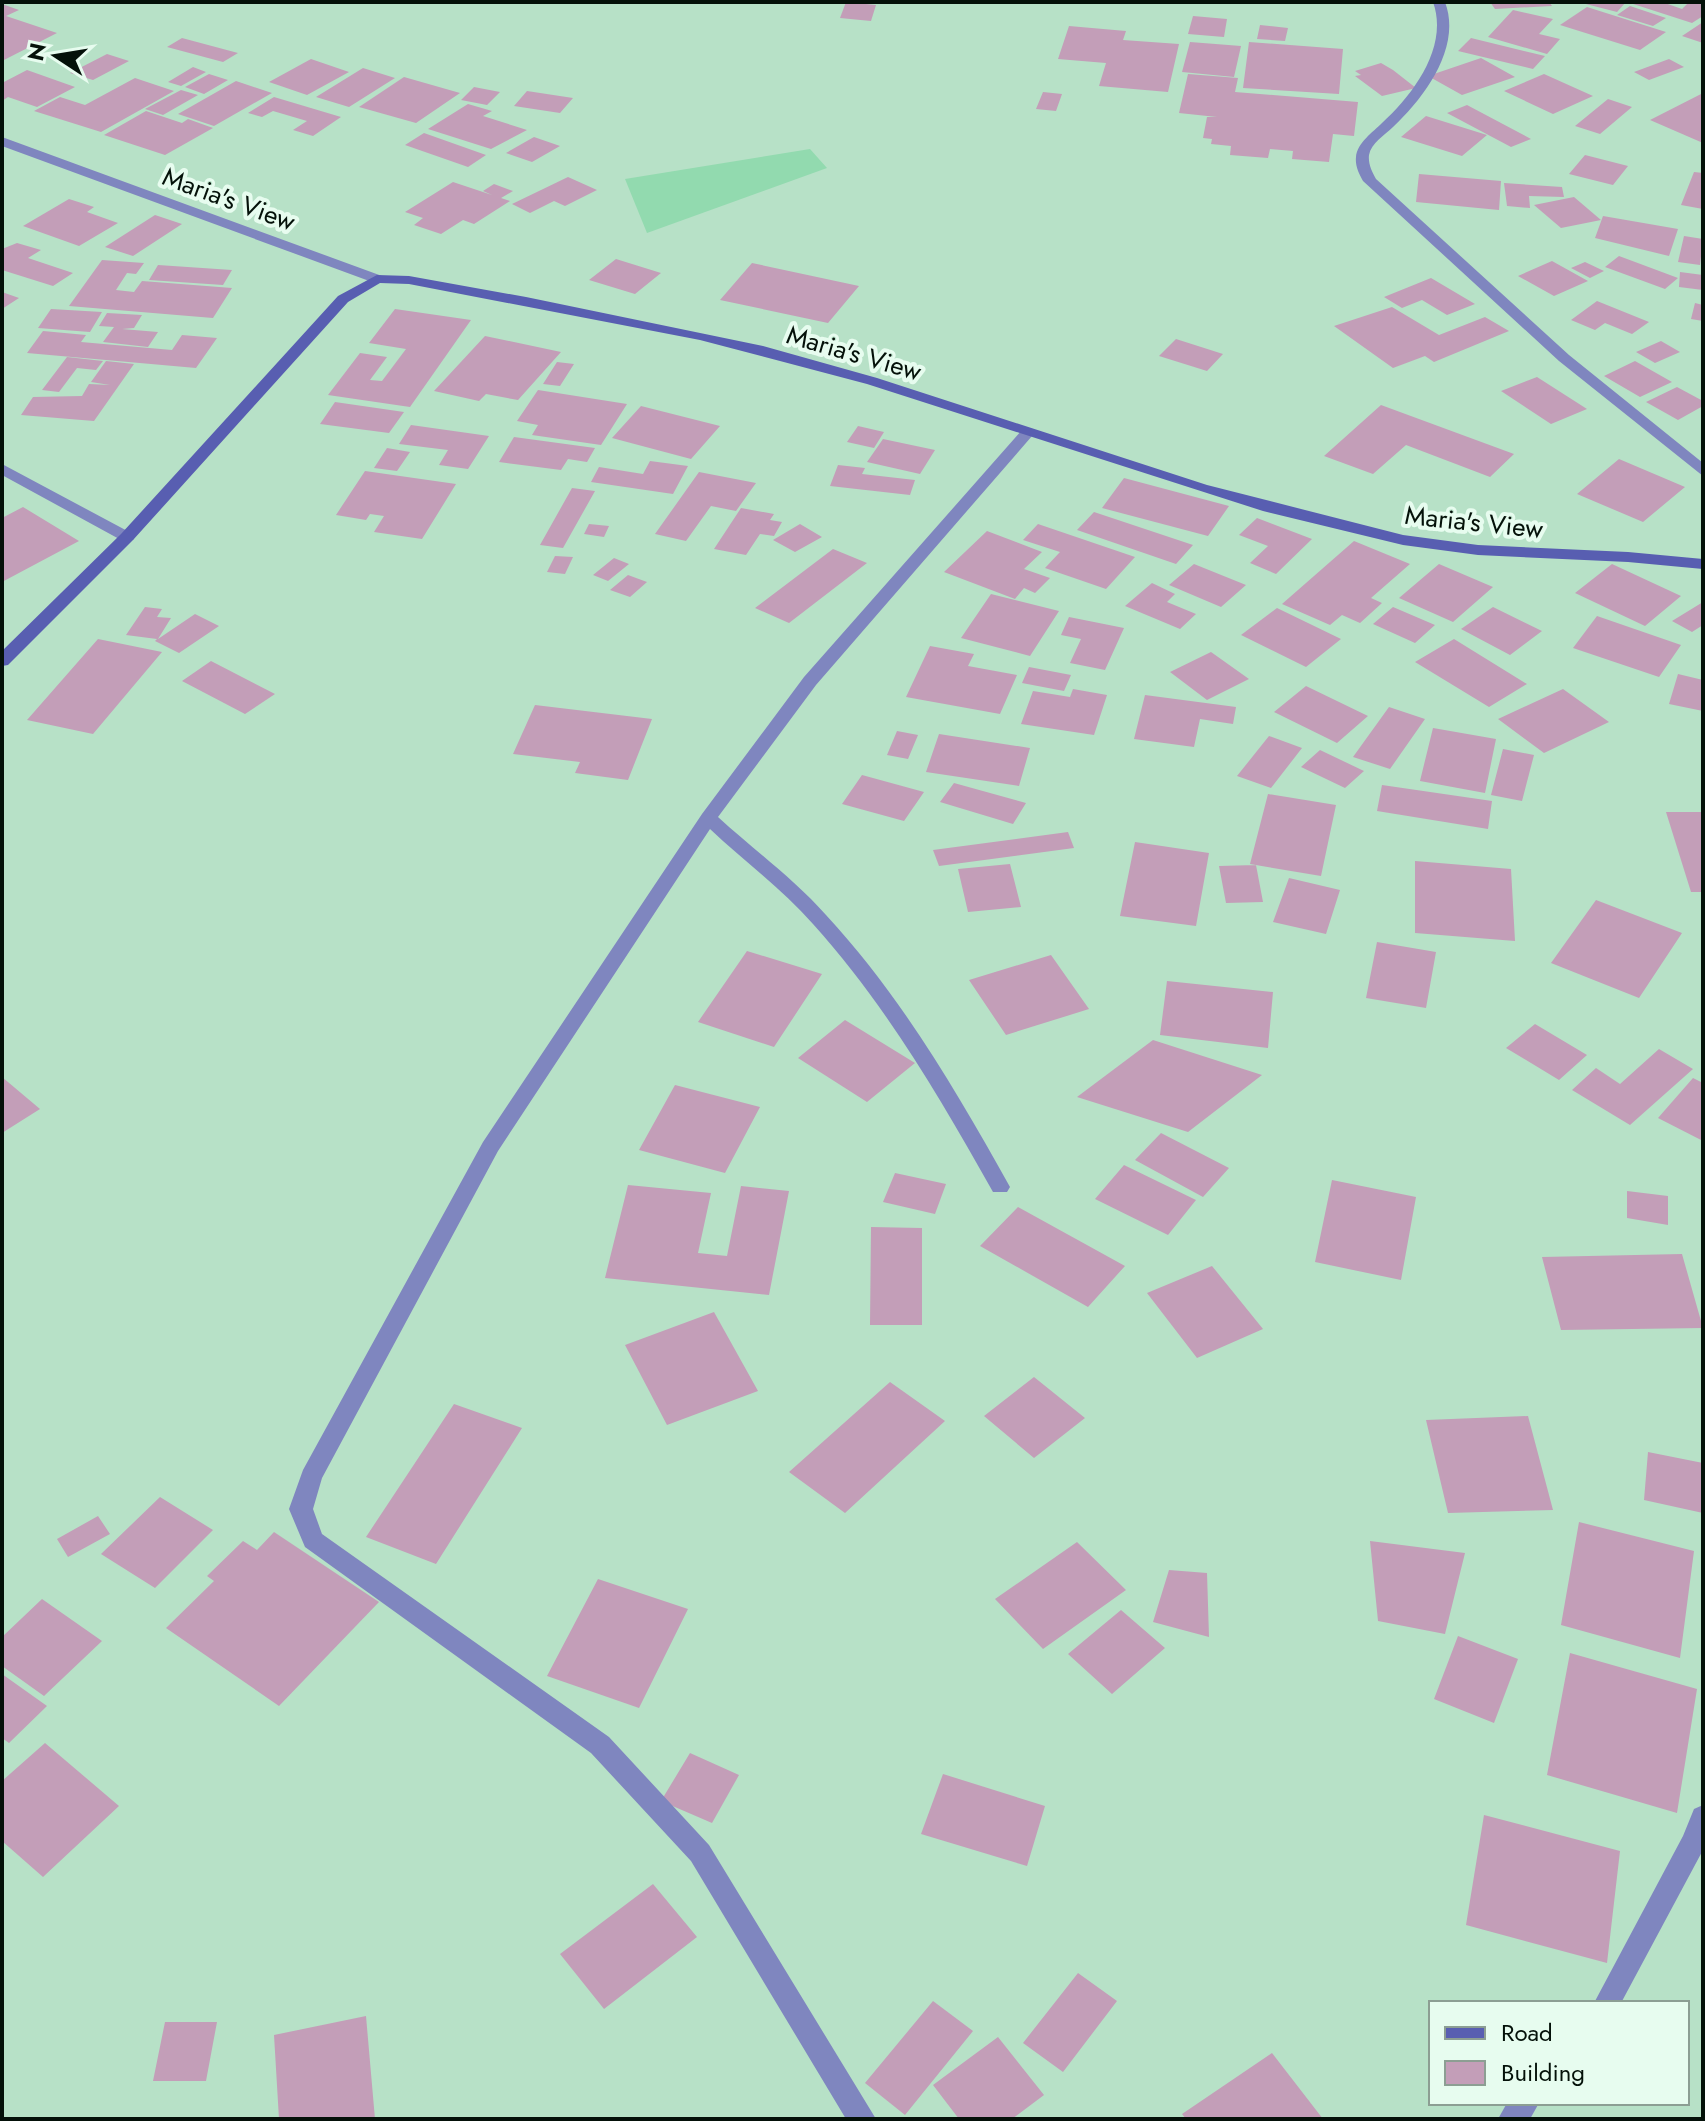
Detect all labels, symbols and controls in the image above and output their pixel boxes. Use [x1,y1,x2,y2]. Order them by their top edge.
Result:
north arrow [16,16,96,96]
text: N [19,40,54,64]
street label: Maria's View [157,157,301,241]
street label: Maria's View [782,316,926,390]
street label: Maria's View [1403,496,1545,548]
legend [1429,2001,1689,2105]
text: Road [1501,2015,1553,2050]
text: Building [1501,2055,1585,2090]

